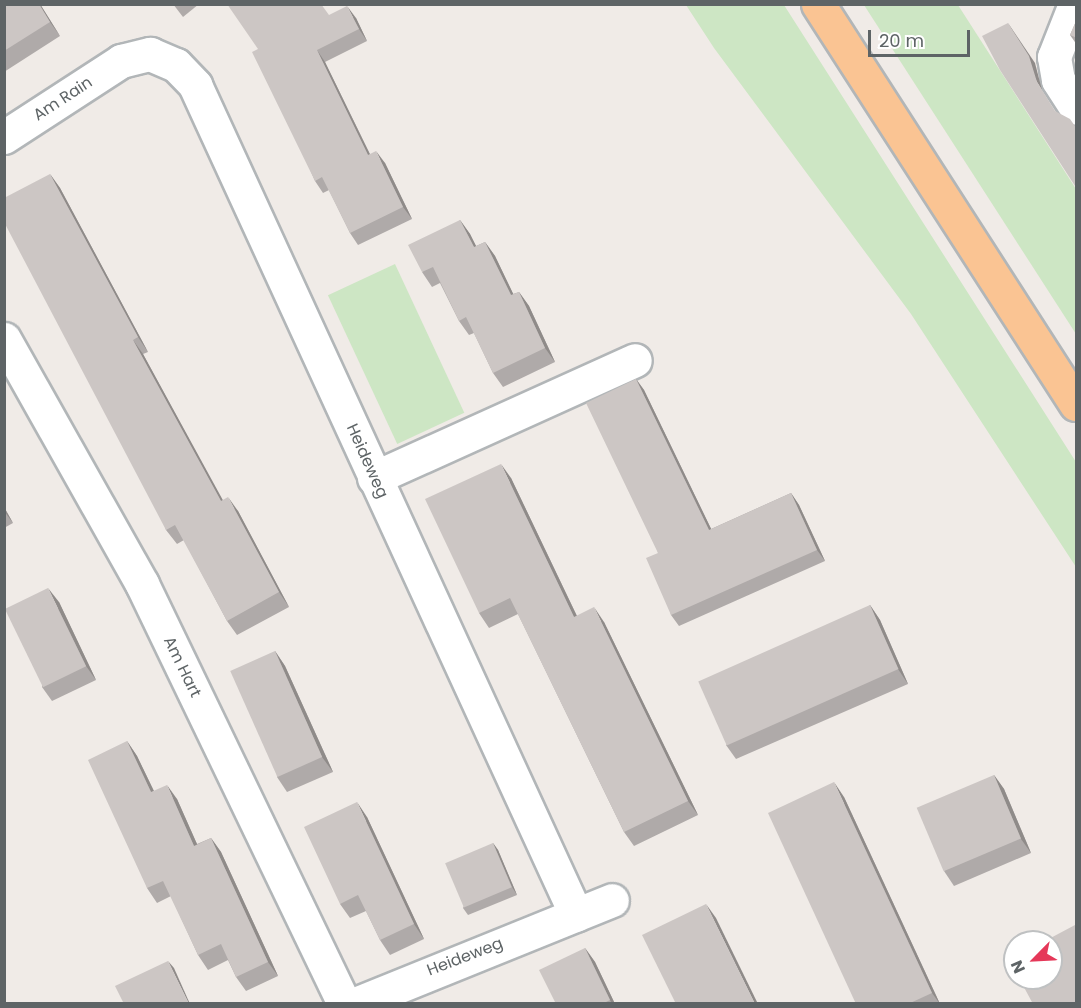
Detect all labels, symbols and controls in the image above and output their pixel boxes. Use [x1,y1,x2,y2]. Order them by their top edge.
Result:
scale bar [871,18,973,56]
text: 20 m [879,28,924,53]
street label: Am Rain [30,73,96,125]
street label: Heideweg [342,421,392,501]
street label: Am Hart [159,633,205,701]
north arrow [1003,930,1063,990]
street label: Heideweg [424,934,506,980]
text: N [1005,957,1031,977]

